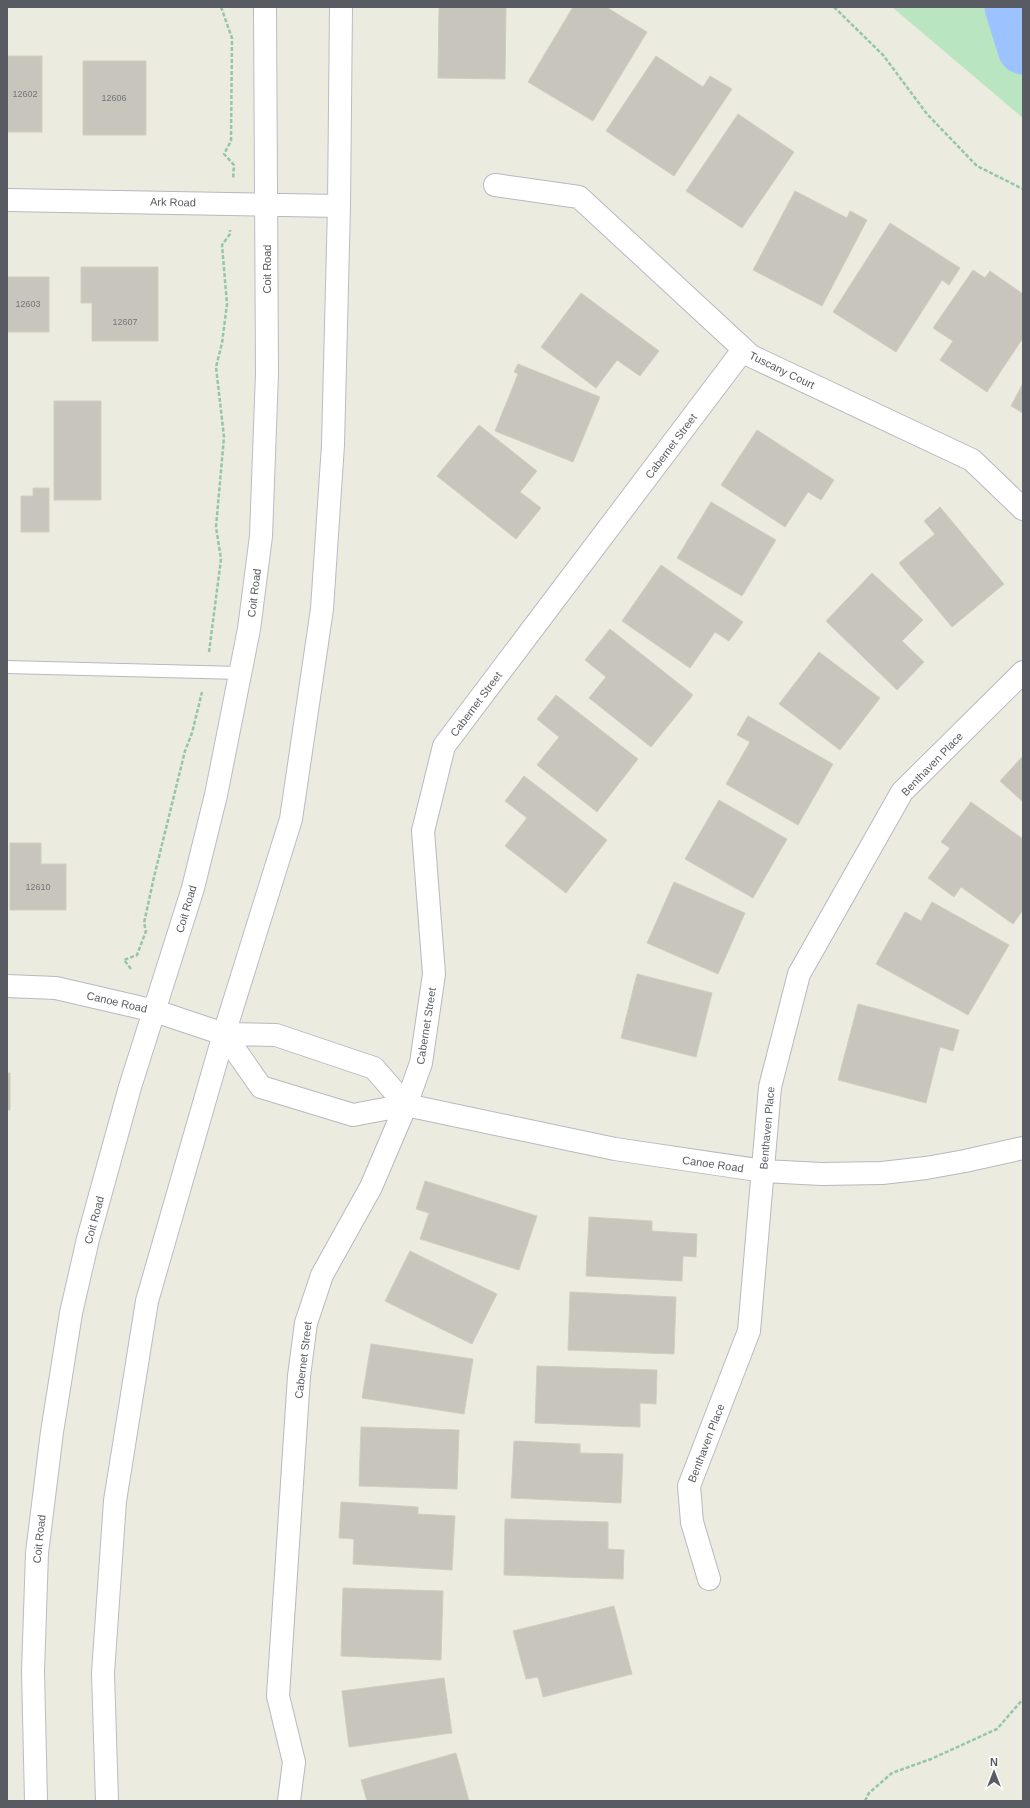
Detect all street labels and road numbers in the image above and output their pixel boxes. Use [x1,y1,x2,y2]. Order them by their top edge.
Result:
street label: Ark Road [150,196,196,208]
street label: Coit Road [261,245,273,293]
street label: Tuscany Court [747,349,817,391]
street label: Cabernet Street [643,411,699,481]
street label: Coit Road [245,568,263,618]
street label: Cabernet Street [448,669,504,739]
street label: Benthaven Place [899,730,965,798]
street label: Coit Road [173,884,199,934]
street label: Cabernet Street [414,987,438,1065]
street label: Canoe Road [86,989,148,1015]
street label: Benthaven Place [757,1086,777,1170]
street label: Canoe Road [682,1154,744,1174]
street label: Coit Road [82,1195,106,1245]
street label: Cabernet Street [292,1321,314,1399]
street label: Benthaven Place [685,1402,727,1484]
street label: Coit Road [30,1514,48,1564]

